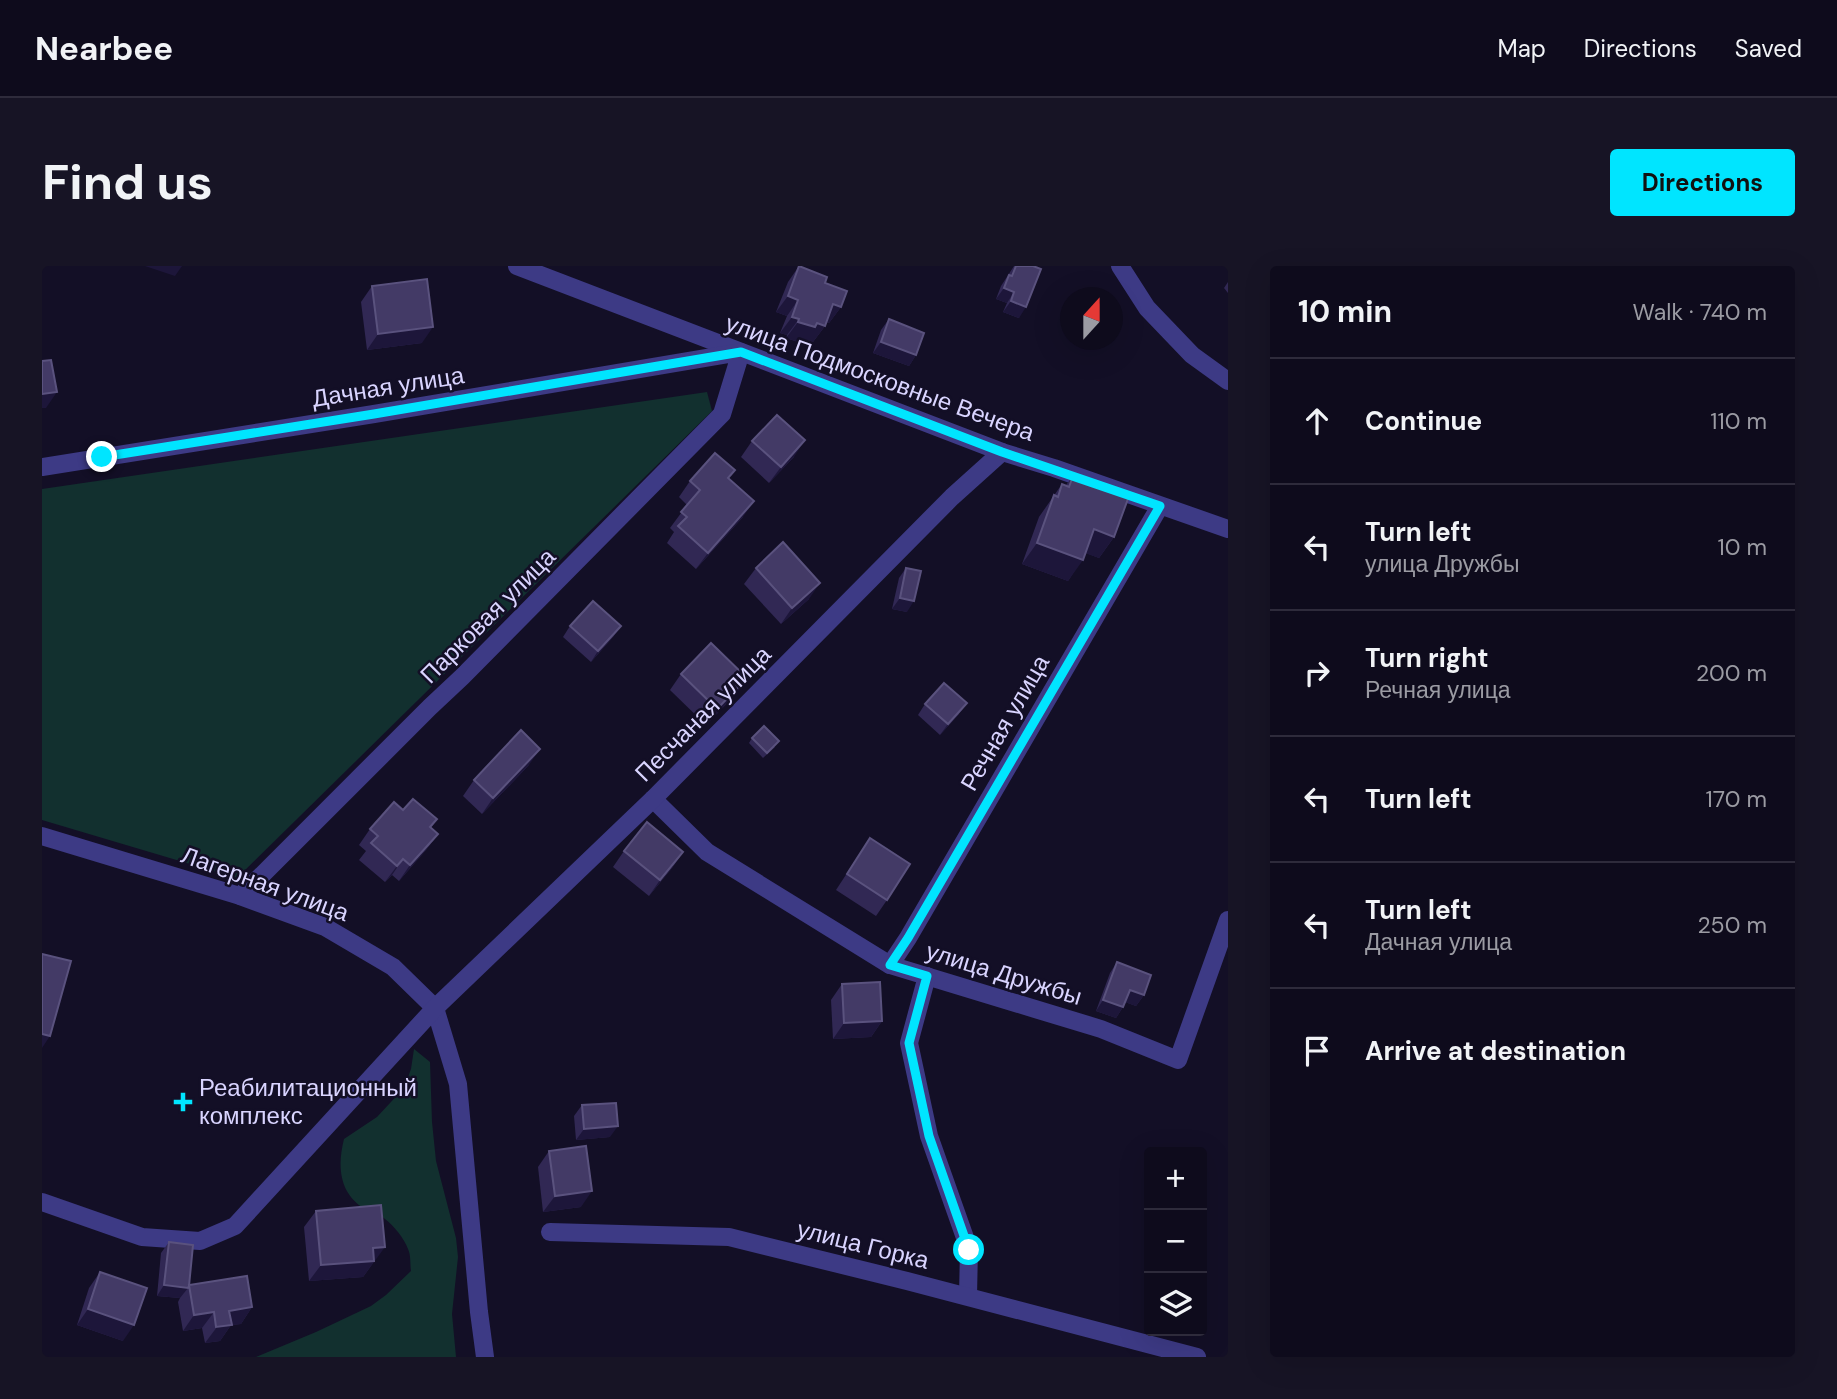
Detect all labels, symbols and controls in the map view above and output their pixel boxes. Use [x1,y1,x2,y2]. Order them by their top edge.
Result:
text: Nearbee [35,27,173,70]
text: Map [1498,33,1546,64]
text: Directions [1584,33,1697,64]
text: Saved [1735,33,1802,64]
button: Directions [1610,149,1795,216]
text: Find us [42,150,213,214]
north arrow [1060,287,1123,350]
text: 10 min [1298,292,1392,331]
text: Walk · 740 m [1633,297,1767,327]
street label: улица Подмосковные Вечера [721,307,1039,448]
street label: Дачная улица [310,359,467,414]
icon: ahead [1298,402,1336,440]
text: Continue [1365,404,1482,438]
text: 110 m [1710,406,1767,436]
route end [86,441,117,472]
text: Turn left [1365,515,1472,549]
icon: left [1298,528,1336,566]
text: 10 m [1717,532,1767,562]
street label: Парковая улица [413,541,562,690]
text: улица Дружбы [1365,549,1520,579]
street label: Песчаная улица [628,639,778,788]
text: Turn right [1365,641,1489,675]
street label: Речная улица [953,649,1056,796]
icon: right [1298,654,1336,692]
text: 200 m [1696,658,1767,688]
text: Речная улица [1365,675,1511,705]
icon: left [1298,780,1336,818]
text: Turn left [1365,782,1472,816]
text: 170 m [1706,784,1767,814]
street label: Лагерная улица [177,839,354,928]
text: Turn left [1365,893,1472,927]
icon: left [1298,906,1336,944]
text: 250 m [1697,910,1767,940]
text: Дачная улица [1365,927,1512,957]
street label: улица Дружбы [922,935,1086,1012]
icon: arrive [1298,1032,1336,1070]
text: Arrive at destination [1365,1034,1626,1068]
place label: Реабилитационный комплекс [199,1072,417,1131]
marker: Реабилитационный комплекс [173,1092,193,1112]
map controls [1144,1147,1207,1336]
button: + [1144,1147,1207,1210]
button: − [1144,1210,1207,1273]
street label: улица Горка [794,1213,933,1276]
route start [953,1234,984,1265]
button: layers [1144,1273,1207,1336]

